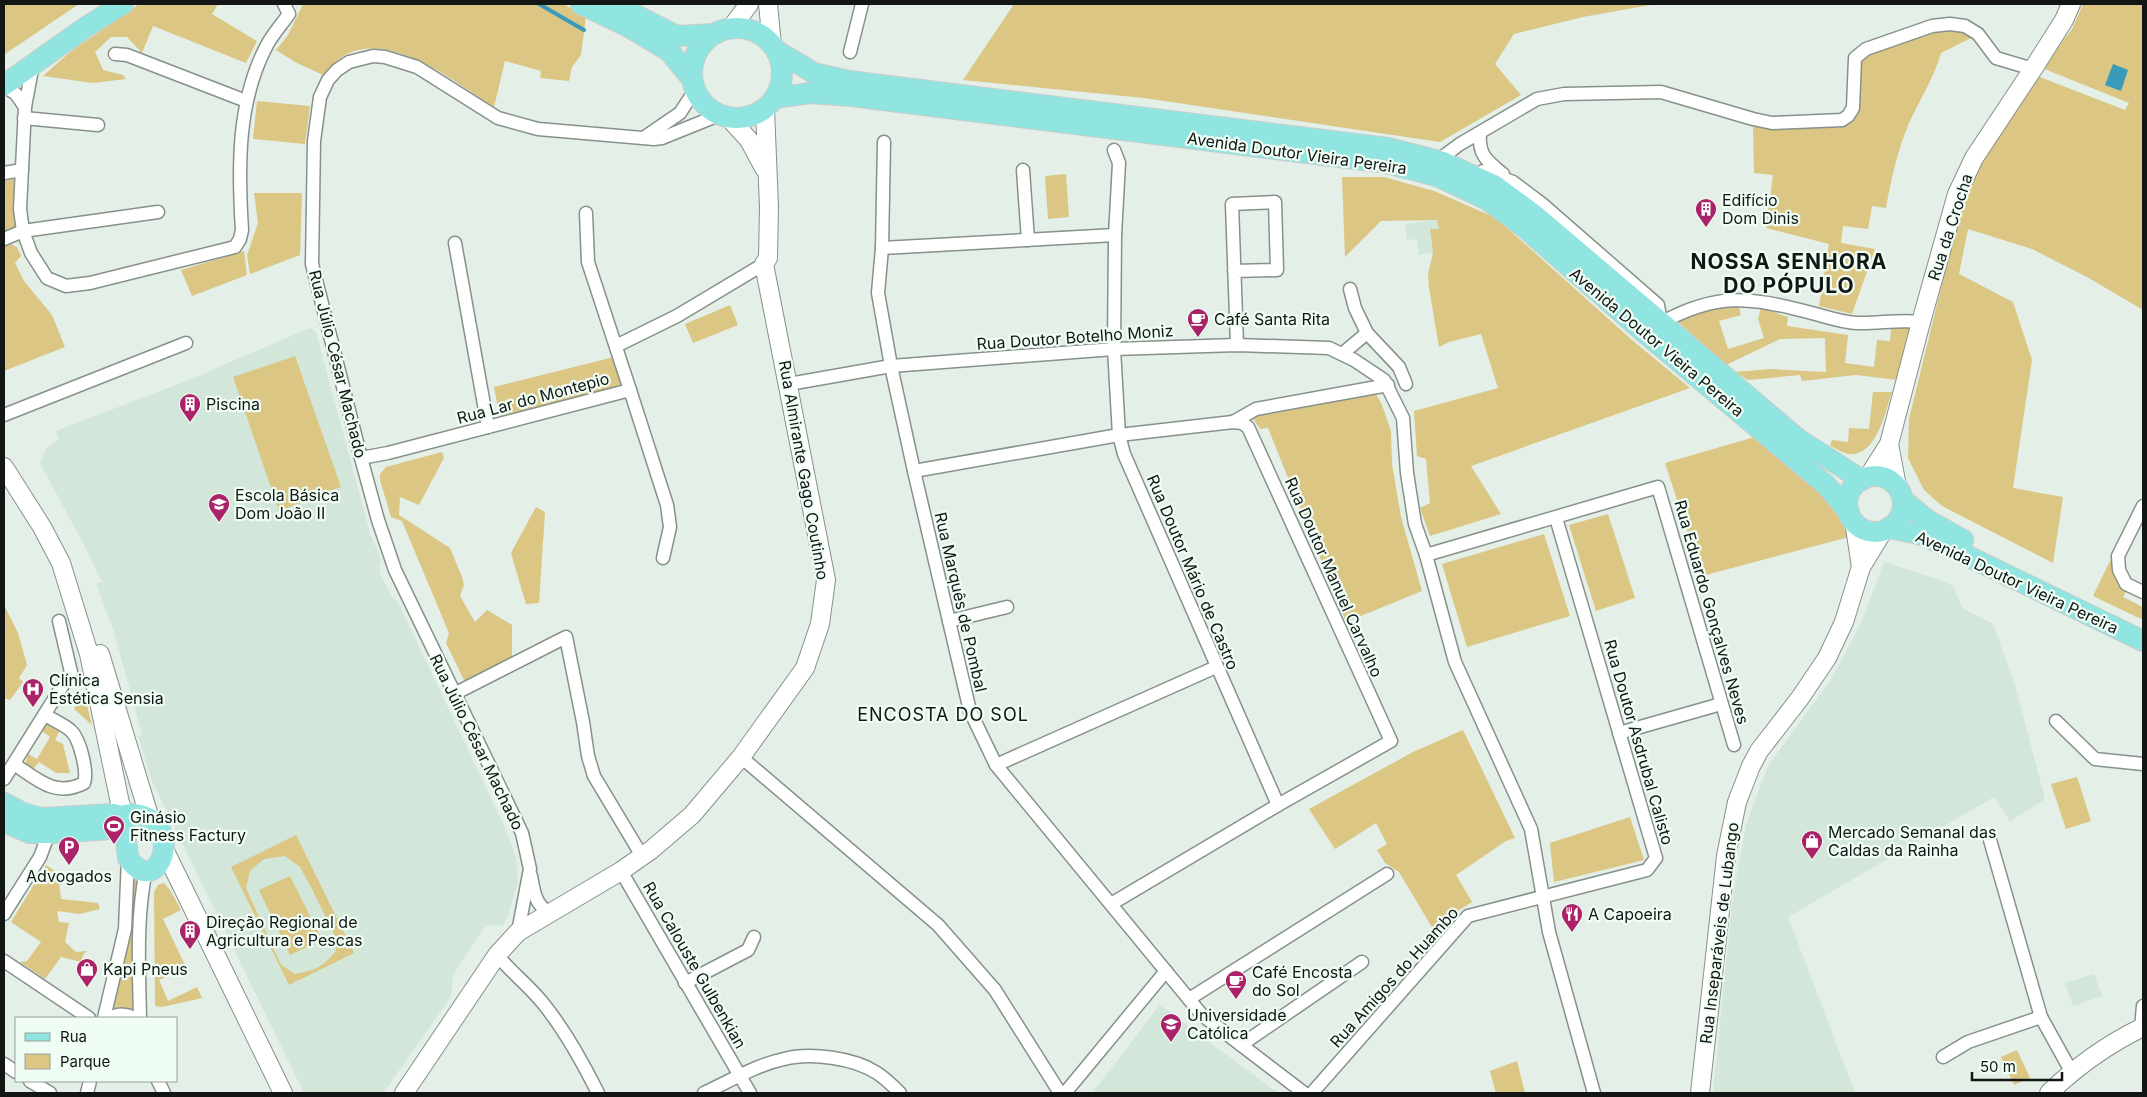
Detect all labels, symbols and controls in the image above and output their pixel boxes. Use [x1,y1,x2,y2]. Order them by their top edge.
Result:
street label: Avenida Doutor Vieira Pereira [1186,128,1408,178]
street label: Rua da Crocha [1923,171,1977,283]
place label: Edifício Dom Dinis [1722,190,1799,228]
building icon: Edifício Dom Dinis [1694,197,1718,228]
district label: NOSSA SENHORA DO PÓPULO [1691,249,1887,298]
street label: Avenida Doutor Vieira Pereira [1566,263,1748,421]
street label: Rua Júlio César Machado [305,268,371,460]
cafe icon: Café Santa Rita [1186,307,1210,338]
place label: Café Santa Rita [1214,309,1330,329]
street label: Rua Doutor Botelho Moniz [976,320,1174,354]
street label: Rua Almirante Gago Coutinho [775,359,833,581]
street label: Rua Lar do Montepio [455,368,611,428]
building icon: Piscina [178,392,202,423]
place label: Piscina [206,394,260,414]
street label: Rua Doutor Mário de Castro [1143,471,1243,673]
street label: Rua Doutor Manuel Carvalho [1281,474,1387,680]
place label: Escola Básica Dom João II [235,485,339,523]
school or university icon: Escola Básica Dom João II [207,492,231,523]
street label: Rua Eduardo Gonçalves Neves [1670,498,1754,726]
street label: Rua Marquês de Pombal [931,510,991,694]
street label: Avenida Doutor Vieira Pereira [1912,526,2122,638]
street label: Rua Doutor Asdrubal Calisto [1600,637,1678,847]
street label: Rua Júlio César Machado [426,651,528,833]
place label: Clínica Estética Sensia [49,670,164,708]
hospital icon: Clínica Estética Sensia [21,677,45,708]
district label: ENCOSTA DO SOL [857,704,1029,725]
place label: Ginásio Fitness Factury [130,807,246,845]
sports icon: Ginásio Fitness Factury [102,814,126,845]
street label: Rua Inseparáveis de Lubango [1695,821,1743,1045]
place label: Mercado Semanal das Caldas da Rainha [1828,822,1996,860]
shop icon: Mercado Semanal das Caldas da Rainha [1800,829,1824,860]
parking icon: Advogados [57,835,81,866]
place label: Advogados [26,866,112,886]
street label: Rua Calouste Gulbenkian [639,878,751,1052]
restaurant icon: A Capoeira [1560,902,1584,933]
street label: Rua Amigos do Huambo [1326,903,1462,1051]
place label: A Capoeira [1588,904,1672,924]
place label: Direção Regional de Agricultura e Pescas [206,912,362,950]
building icon: Direção Regional de Agricultura e Pescas [178,919,202,950]
shop icon: Kapi Pneus [75,957,99,988]
place label: Kapi Pneus [103,959,188,979]
place label: Café Encosta do Sol [1252,962,1353,1000]
cafe icon: Café Encosta do Sol [1224,969,1248,1000]
place label: Universidade Católica [1187,1005,1287,1043]
school or university icon: Universidade Católica [1159,1012,1183,1043]
legend [15,1017,178,1082]
text: Rua [60,1027,87,1046]
scale bar [1972,1050,2062,1082]
text: Parque [60,1052,110,1071]
text: 50 m [1980,1057,2016,1076]

